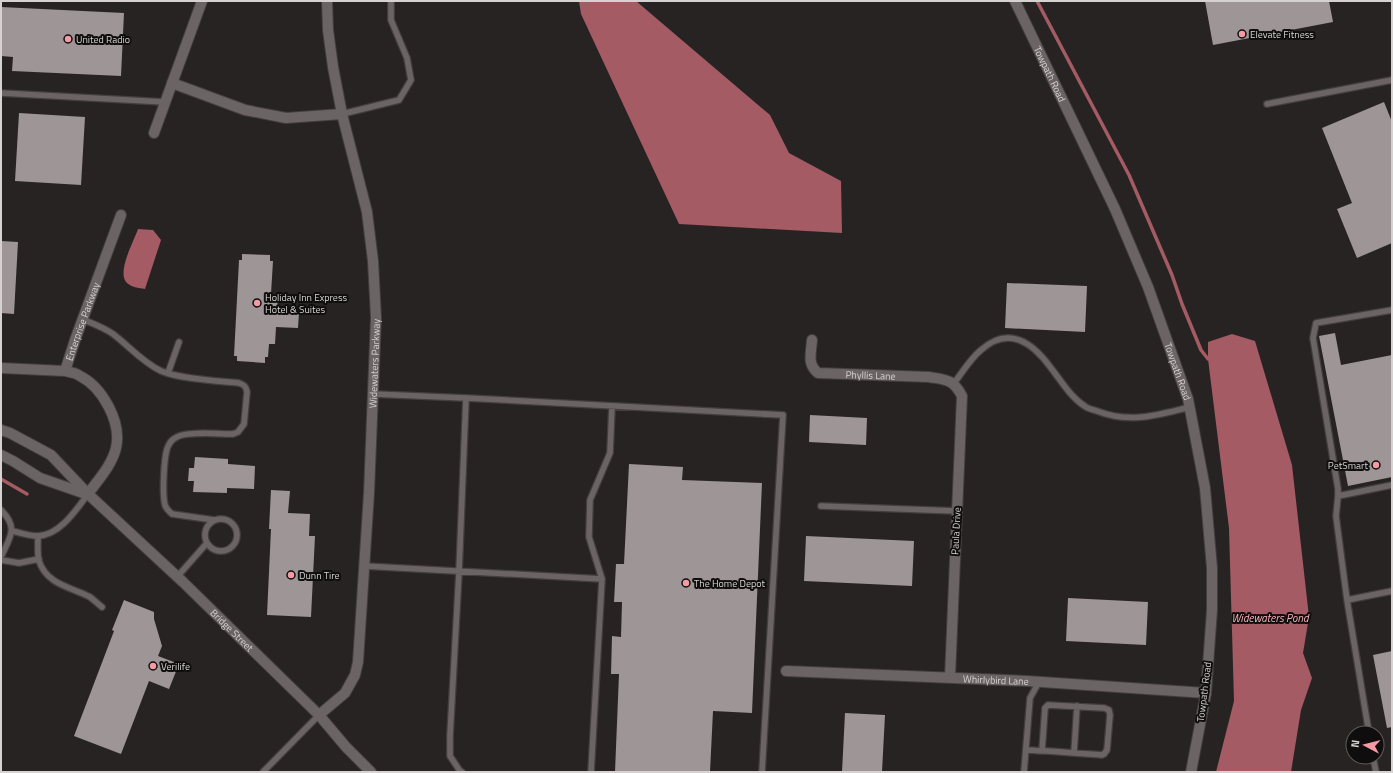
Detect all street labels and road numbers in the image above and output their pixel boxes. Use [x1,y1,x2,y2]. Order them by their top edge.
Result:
street label: Towpath Road [1030,44,1070,104]
street label: Enterprise Parkway [61,280,103,362]
street label: Widewaters Parkway [365,318,383,408]
street label: Towpath Road [1161,340,1195,402]
street label: Phyllis Lane [845,366,896,383]
street label: Paula Drive [947,507,965,555]
street label: Bridge Street [207,605,258,655]
street label: Towpath Road [1193,661,1215,723]
street label: Whirlybird Lane [963,671,1029,689]

